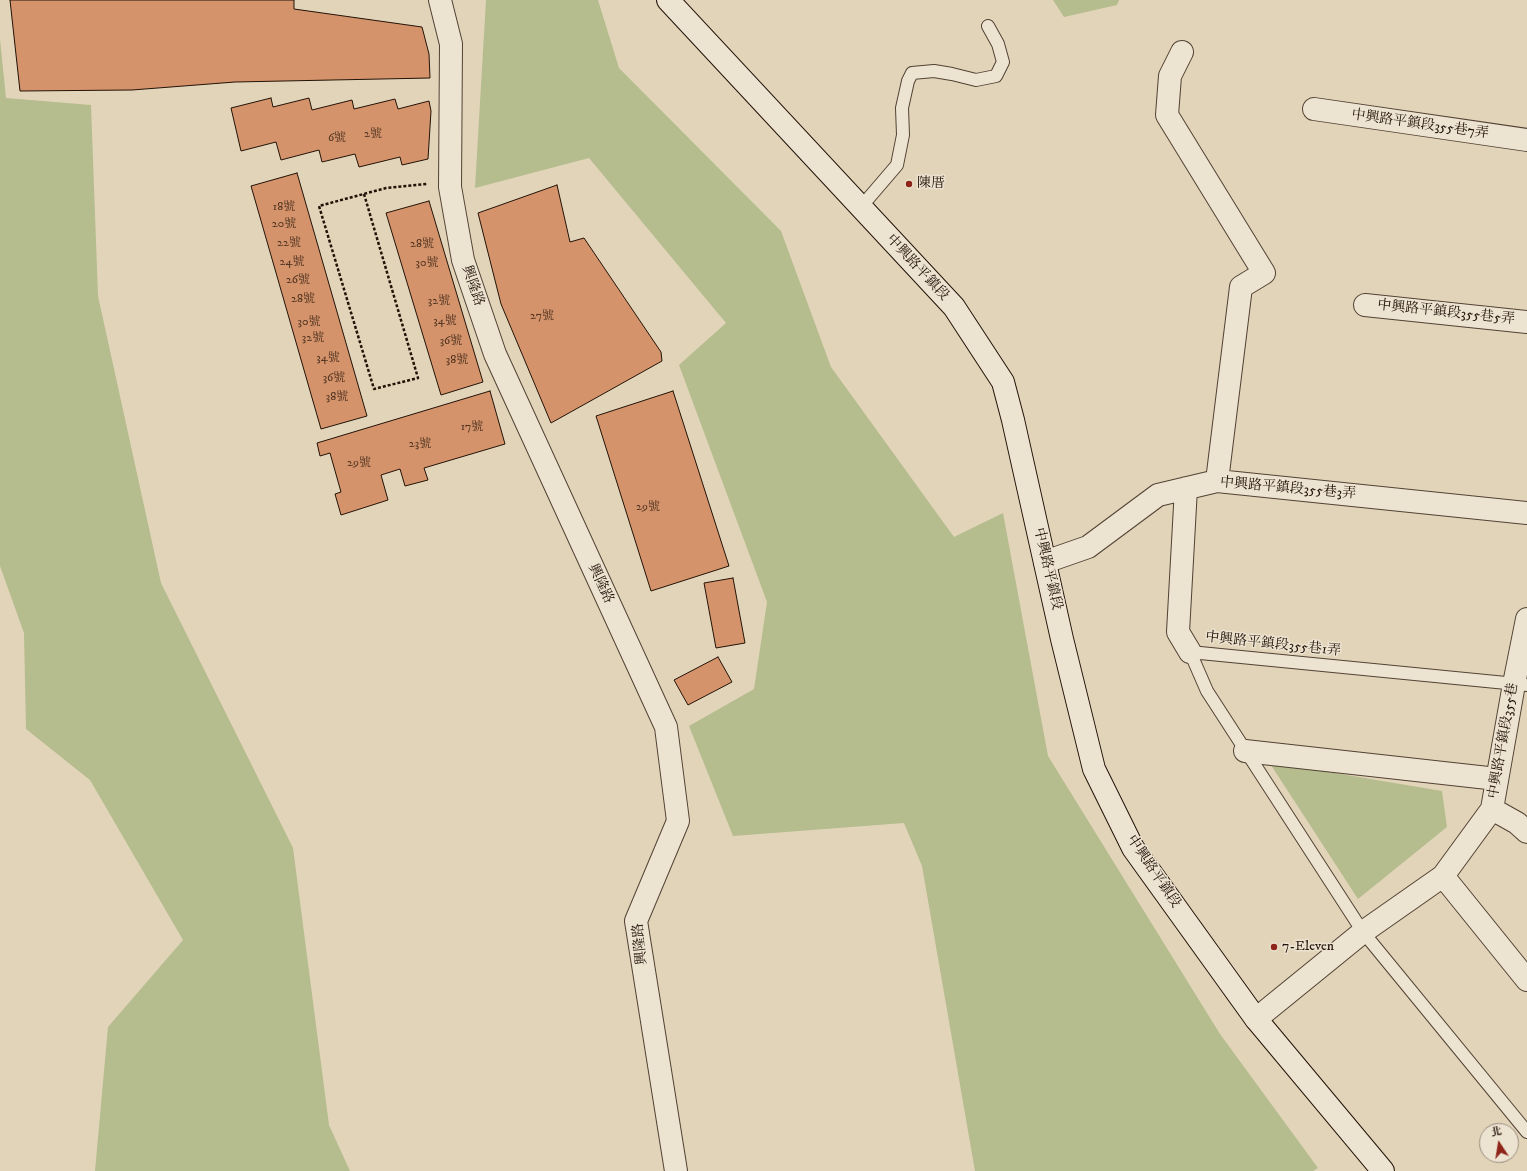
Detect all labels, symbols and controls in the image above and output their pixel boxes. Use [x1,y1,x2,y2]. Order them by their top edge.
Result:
street label: 中興路平鎮段355巷7弄 [1350,107,1490,143]
house number: 2號 [364,128,382,142]
house number: 6號 [328,132,346,146]
place label: 陳厝 [917,176,945,192]
marker: 陳厝 [904,179,914,189]
house number: 18號 [273,201,295,215]
house number: 20號 [272,218,296,232]
street label: 中興路平鎮段 [882,232,952,304]
house number: 22號 [277,237,301,251]
house number: 28號 [410,238,434,252]
house number: 24號 [280,256,304,270]
house number: 30號 [416,257,438,271]
street label: 興隆路 [457,263,487,309]
house number: 26號 [286,274,310,288]
house number: 28號 [291,293,315,307]
house number: 32號 [428,295,450,309]
street label: 中興路平鎮段355巷5弄 [1376,297,1516,329]
house number: 27號 [530,310,554,324]
house number: 34號 [433,315,457,329]
house number: 30號 [298,316,320,330]
house number: 32號 [302,332,324,346]
house number: 36號 [440,335,462,349]
house number: 34號 [316,352,340,366]
house number: 38號 [446,354,468,368]
house number: 36號 [323,372,345,386]
house number: 38號 [326,391,348,405]
house number: 17號 [461,421,483,435]
house number: 23號 [409,438,431,452]
house number: 29號 [347,457,371,471]
street label: 中興路平鎮段355巷3弄 [1219,475,1357,503]
house number: 29號 [636,501,660,515]
street label: 中興路平鎮段 [1029,526,1065,612]
street label: 興隆路 [584,561,616,607]
street label: 中興路平鎮段355巷1弄 [1204,630,1342,660]
street label: 中興路平鎮段355巷 [1486,682,1522,800]
street label: 中興路平鎮段 [1123,832,1183,912]
street label: 興隆路 [630,922,652,966]
place label: 7-Eleven [1282,939,1334,955]
marker: 7-Eleven [1269,942,1279,952]
north arrow [1479,1123,1519,1163]
text: 北 [1490,1124,1504,1140]

